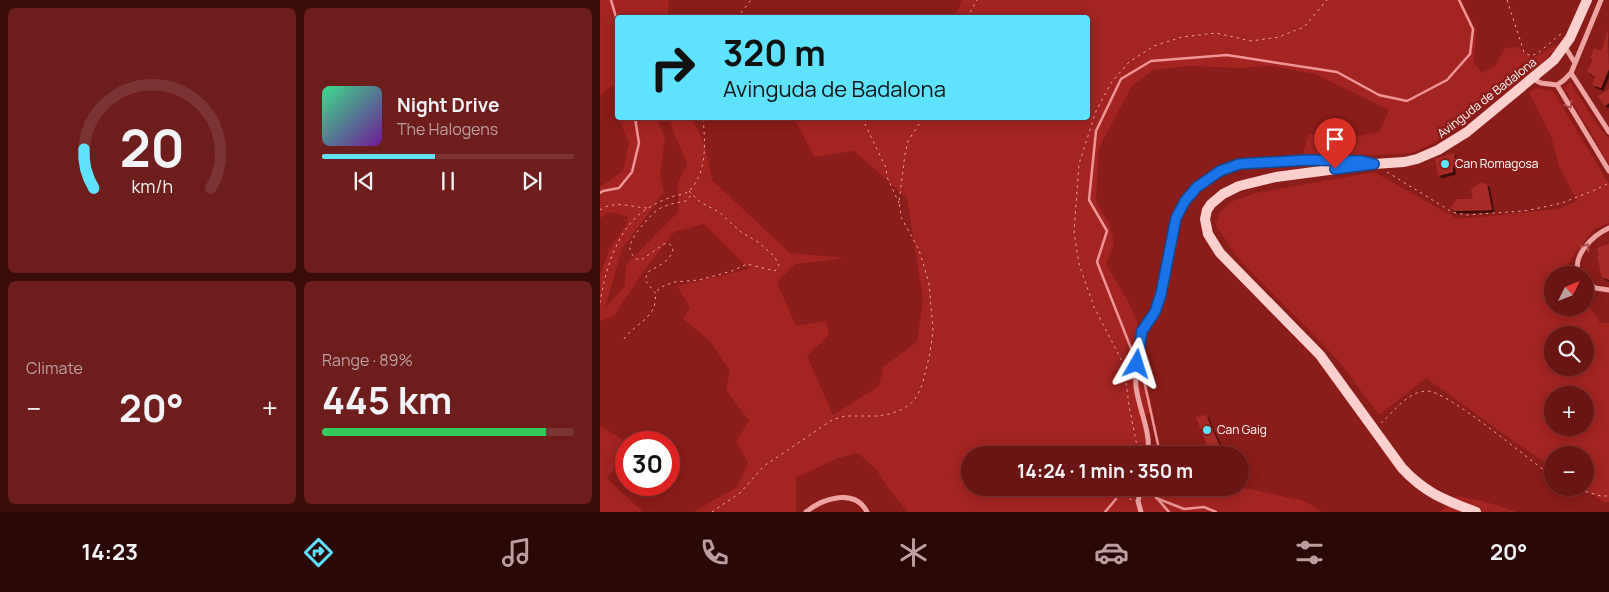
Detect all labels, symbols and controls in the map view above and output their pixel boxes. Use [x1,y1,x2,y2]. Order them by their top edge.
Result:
text: 320 m [723,29,826,77]
icon: right [640,35,705,100]
street label: Avinguda de Badalona [1434,53,1540,142]
text: Avinguda de Badalona [723,74,946,104]
text: Night Drive [397,92,499,118]
one-way arrow [1563,100,1573,109]
text: 20 [119,112,185,183]
text: The Halogens [397,118,498,140]
pin [1314,118,1356,169]
icon: arrive [1321,125,1349,153]
place label: Can Romagosa [1455,155,1538,172]
marker: Can Romagosa [1439,158,1451,170]
icon: previous [350,167,378,195]
icon: pause [434,167,462,195]
icon: next [518,167,546,195]
text: km/h [131,174,173,198]
one-way arrow [1580,243,1589,253]
north arrow [1544,266,1594,316]
map controls [1544,266,1594,496]
button: search [1544,326,1594,376]
position arrow [1110,337,1162,389]
text: Range · 89% [322,349,413,371]
text: Climate [26,357,83,379]
text: 445 km [322,373,452,425]
text: 20° [119,381,184,433]
button: + [1544,386,1594,436]
text: − [26,389,41,427]
text: + [262,389,278,427]
place label: Can Gaig [1217,421,1267,438]
marker: Can Gaig [1201,424,1213,436]
speed limit sign: 30 [615,431,680,496]
button: − [1544,446,1594,496]
text: 14:24 · 1 min · 350 m [1017,458,1193,484]
icon: directions [301,535,336,570]
icon: music [499,535,534,570]
icon: phone [697,535,732,570]
icon: climate [896,535,931,570]
icon: car [1094,535,1129,570]
icon: filters [1292,535,1327,570]
text: 14:23 [82,537,138,567]
text: 20° [1490,537,1527,567]

